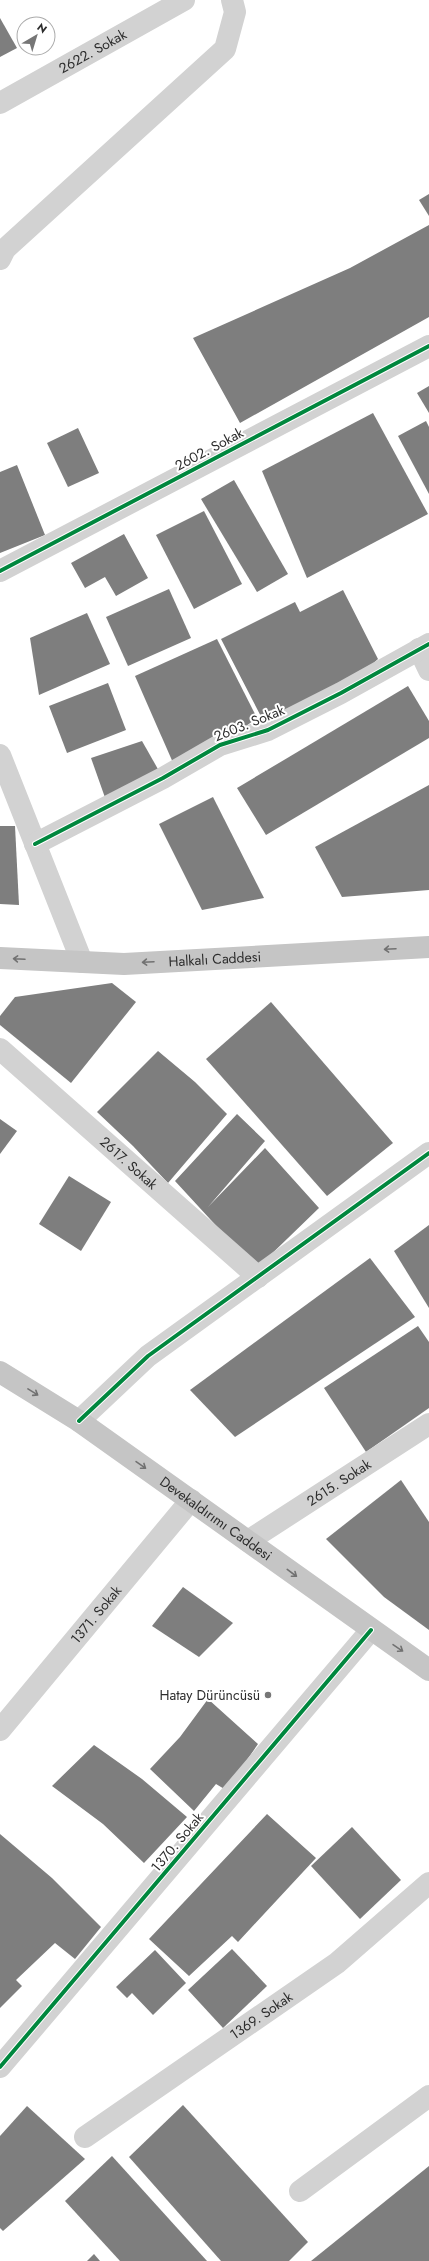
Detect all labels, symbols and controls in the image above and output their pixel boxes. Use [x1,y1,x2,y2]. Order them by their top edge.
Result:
north arrow [16,16,56,56]
text: N [34,19,51,37]
street label: 2622. Sokak [55,24,131,78]
street label: 2602. Sokak [171,422,248,475]
street label: 2603. Sokak [211,699,288,746]
one-way arrow [384,945,397,952]
street label: Halkalı Caddesi [168,946,262,972]
one-way arrow [13,955,26,962]
one-way arrow [142,959,155,966]
street label: 2617. Sokak [96,1132,163,1194]
one-way arrow [27,1389,39,1397]
street label: 2615. Sokak [303,1454,376,1511]
one-way arrow [135,1461,146,1469]
street label: Devekaldırımı Caddesi [156,1472,276,1565]
one-way arrow [286,1569,297,1577]
street label: 1371. Sokak [66,1581,126,1648]
one-way arrow [392,1645,404,1653]
place label: Hatay Dürüncüsü [159,1685,260,1705]
marker: Hatay Dürüncüsü [263,1690,273,1700]
street label: 1370. Sokak [146,1807,208,1876]
street label: 1369. Sokak [226,1986,297,2044]

